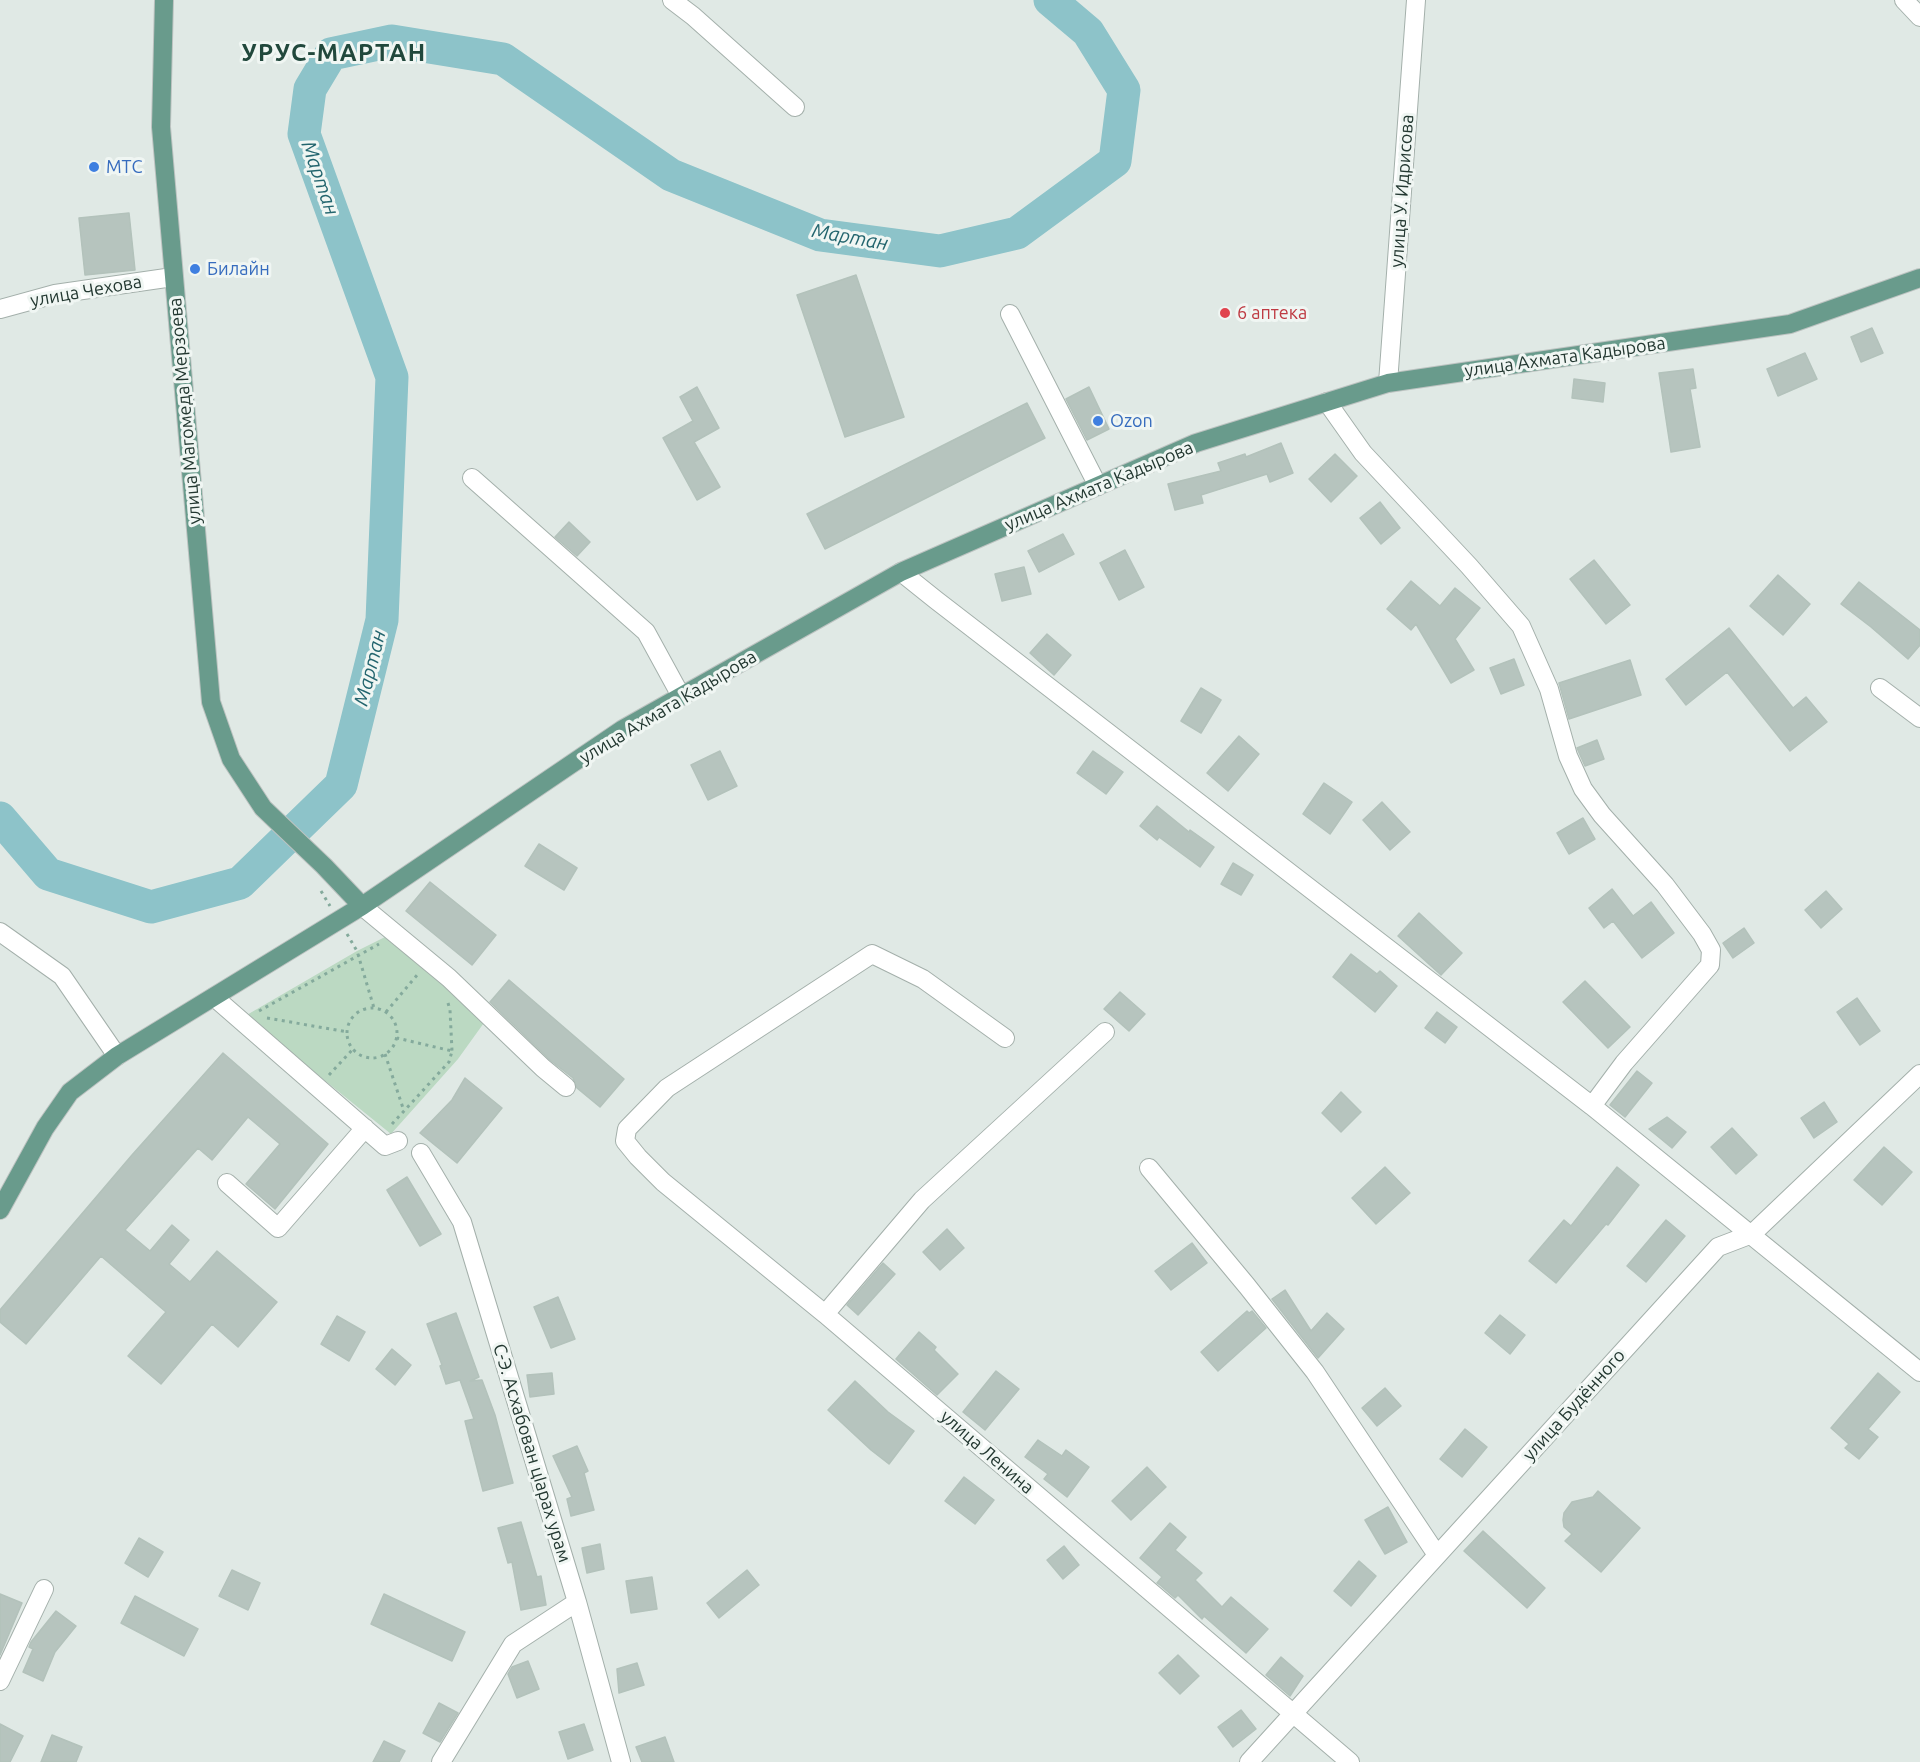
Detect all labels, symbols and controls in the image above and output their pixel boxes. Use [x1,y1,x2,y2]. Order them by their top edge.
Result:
district label: УРУС-МАРТАН [241,39,427,67]
street label: улица У. Идрисова [1386,114,1418,268]
water label: Мартан [296,138,344,218]
place label: МТС [106,156,142,178]
marker: МТС [87,160,101,174]
water label: Мартан [810,219,890,255]
place label: Билайн [207,258,270,280]
marker: Билайн [188,262,202,276]
street label: улица Чехова [28,271,144,311]
street label: улица Магомеда Мерзоева [164,297,206,525]
place label: 6 аптека [1237,302,1307,324]
marker: 6 аптека [1218,306,1232,320]
street label: улица Ахмата Кадырова [1463,332,1667,382]
place label: Ozon [1110,410,1153,432]
marker: Ozon [1091,414,1105,428]
street label: улица Ахмата Кадырова [1001,436,1197,536]
water label: Мартан [349,628,391,708]
street label: улица Ахмата Кадырова [576,646,760,768]
street label: С-Э. Асхабован цIарах урам [488,1341,576,1565]
street label: улица Будённого [1518,1345,1630,1465]
street label: улица Ленина [936,1406,1038,1498]

